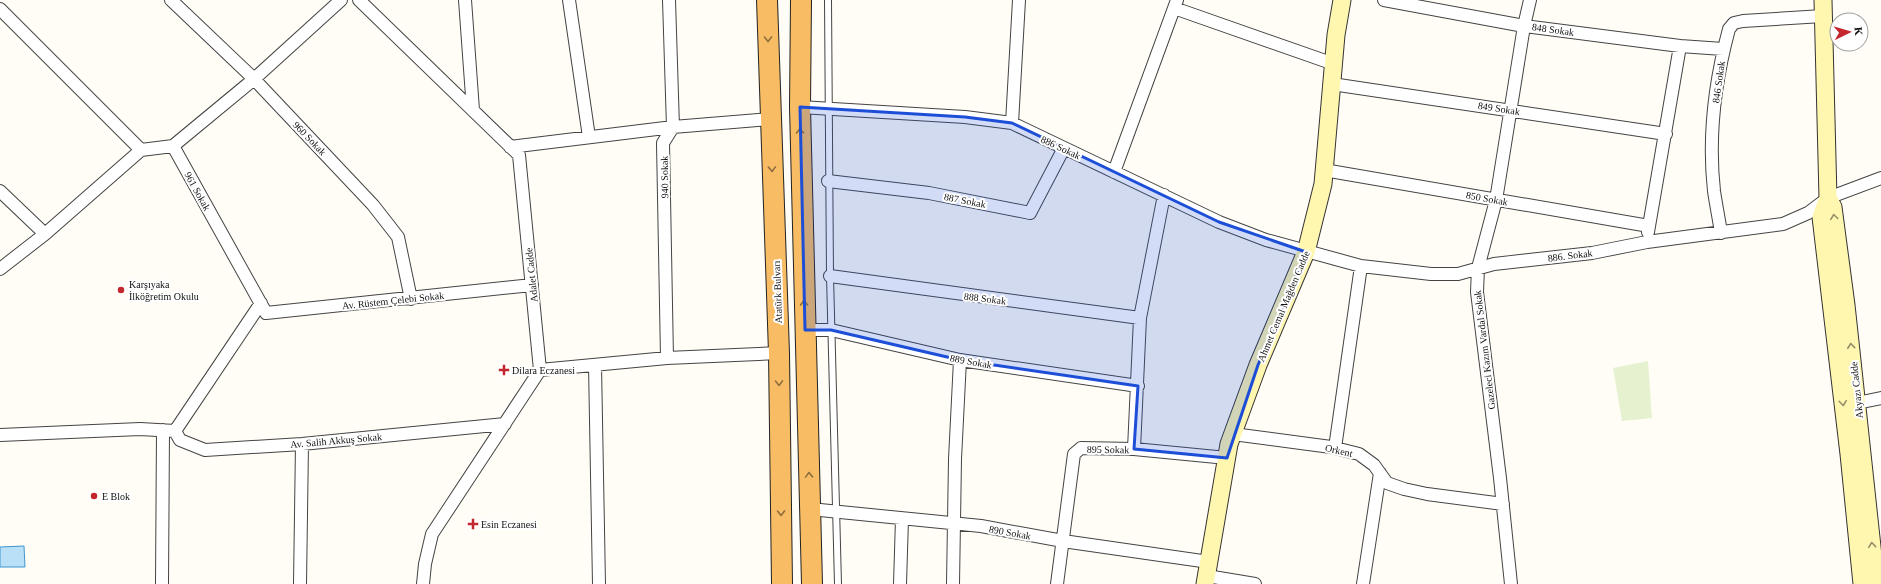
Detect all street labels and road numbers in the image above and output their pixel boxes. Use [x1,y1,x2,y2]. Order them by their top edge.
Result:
street label: 848 Sokak [1531,21,1575,38]
street label: 846 Sokak [1710,60,1727,104]
street label: 849 Sokak [1477,100,1521,117]
street label: 960 Sokak [291,119,328,157]
street label: 886 Sokak [1039,133,1082,161]
street label: 940 Sokak [659,156,670,198]
street label: 961 Sokak [182,170,213,212]
street label: 850 Sokak [1465,189,1509,208]
street label: 887 Sokak [943,191,987,210]
street label: Adalet Cadde [523,247,540,303]
street label: 886. Sokak [1547,247,1593,264]
street label: Ahmet Cemal Mağden Cadde [1255,249,1312,363]
street label: Atatürk Bulvarı [771,260,784,324]
street label: Av. Rüstem Çelebi Sokak [342,290,445,311]
street label: 888 Sokak [963,290,1007,307]
street label: Gazeleci Kazım Vardal Sokak [1472,290,1497,410]
street label: 889 Sokak [949,352,993,371]
street label: Akyazı Cadde [1848,361,1865,419]
street label: Av. Salih Akkuş Sokak [290,431,382,450]
street label: Orkent [1324,442,1354,459]
street label: 895 Sokak [1087,444,1129,455]
street label: 890 Sokak [988,523,1032,542]

